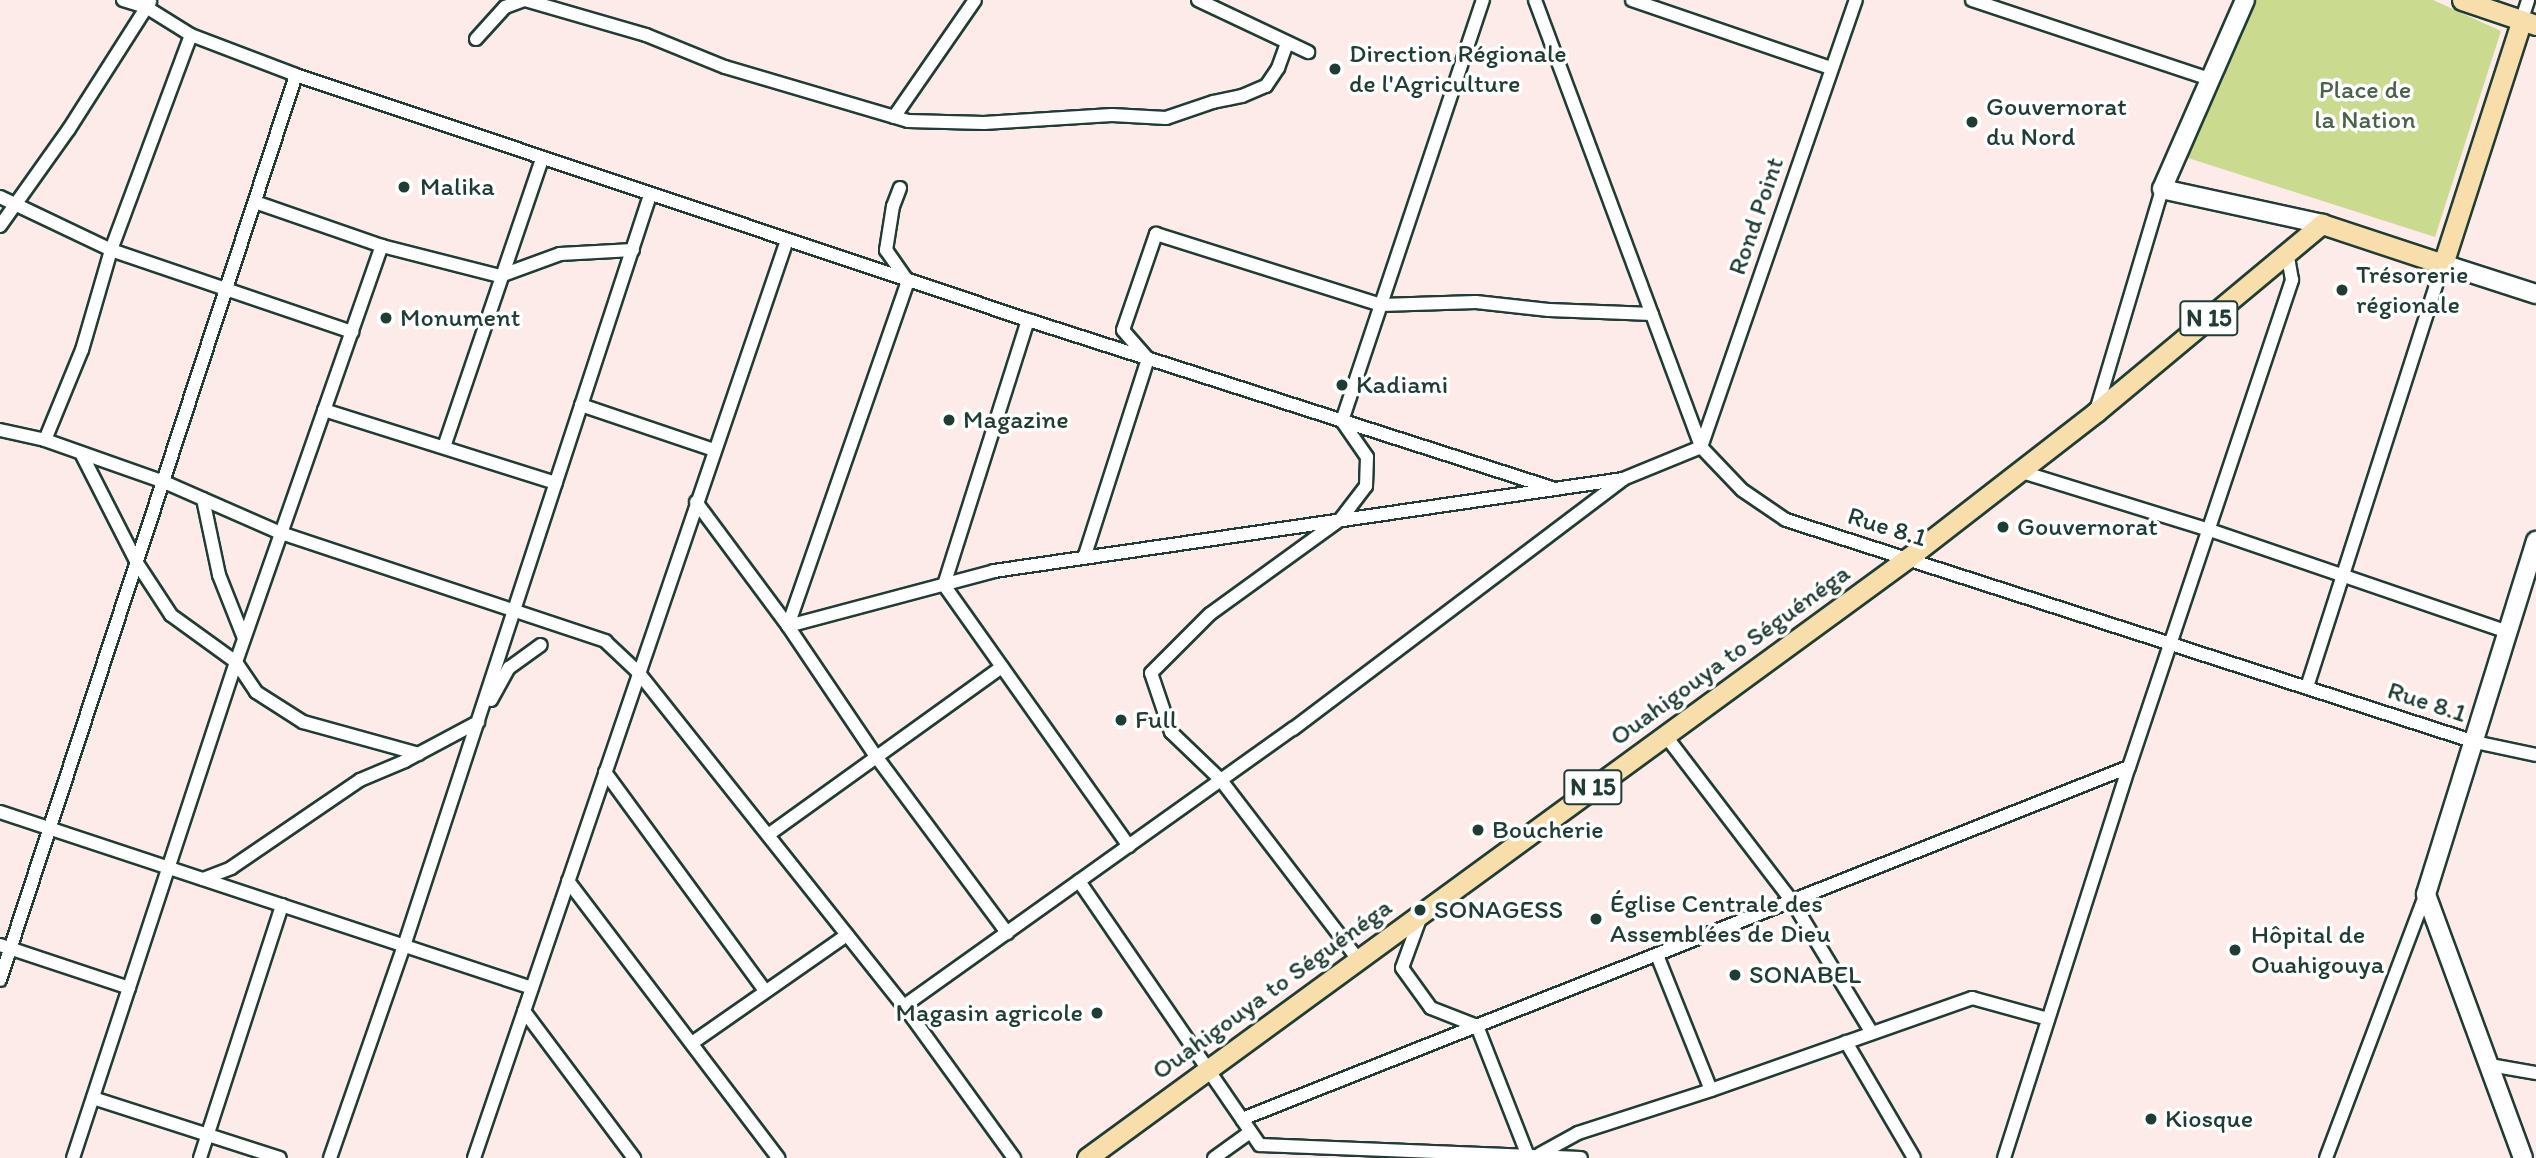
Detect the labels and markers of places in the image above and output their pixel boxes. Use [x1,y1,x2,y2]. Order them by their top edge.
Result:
place label: Direction Régionale de l'Agriculture [1349,38,1566,100]
marker: Direction Régionale de l'Agriculture [1327,61,1343,77]
place label: Gouvernorat du Nord [1986,91,2127,152]
marker: Gouvernorat du Nord [1964,114,1980,130]
place label: Malika [420,171,495,203]
marker: Malika [394,177,414,197]
place label: Trésorerie régionale [2356,259,2468,320]
marker: Trésorerie régionale [2334,282,2350,298]
place label: Monument [400,302,521,334]
marker: Monument [378,310,394,326]
place label: Kadiami [1356,369,1448,401]
marker: Kadiami [1334,377,1350,393]
place label: Magazine [963,404,1069,436]
marker: Magazine [941,412,957,428]
place label: Gouvernorat [2017,511,2158,543]
marker: Gouvernorat [1995,519,2011,535]
place label: Full [1135,704,1177,736]
marker: Full [1113,712,1129,728]
place label: Boucherie [1492,814,1604,846]
marker: Boucherie [1470,822,1486,838]
place label: Église Centrale des Assemblées de Dieu [1610,888,1830,950]
place label: SONAGESS [1434,894,1563,926]
marker: SONAGESS [1412,902,1428,918]
marker: Église Centrale des Assemblées de Dieu [1588,911,1604,927]
place label: Hôpital de Ouahigouya [2251,919,2384,981]
marker: Hôpital de Ouahigouya [2225,940,2245,960]
place label: SONABEL [1749,959,1861,991]
marker: SONABEL [1727,967,1743,983]
place label: Magasin agricole [896,997,1083,1029]
marker: Magasin agricole [1089,1005,1105,1021]
place label: Kiosque [2165,1103,2253,1135]
marker: Kiosque [2143,1111,2159,1127]

